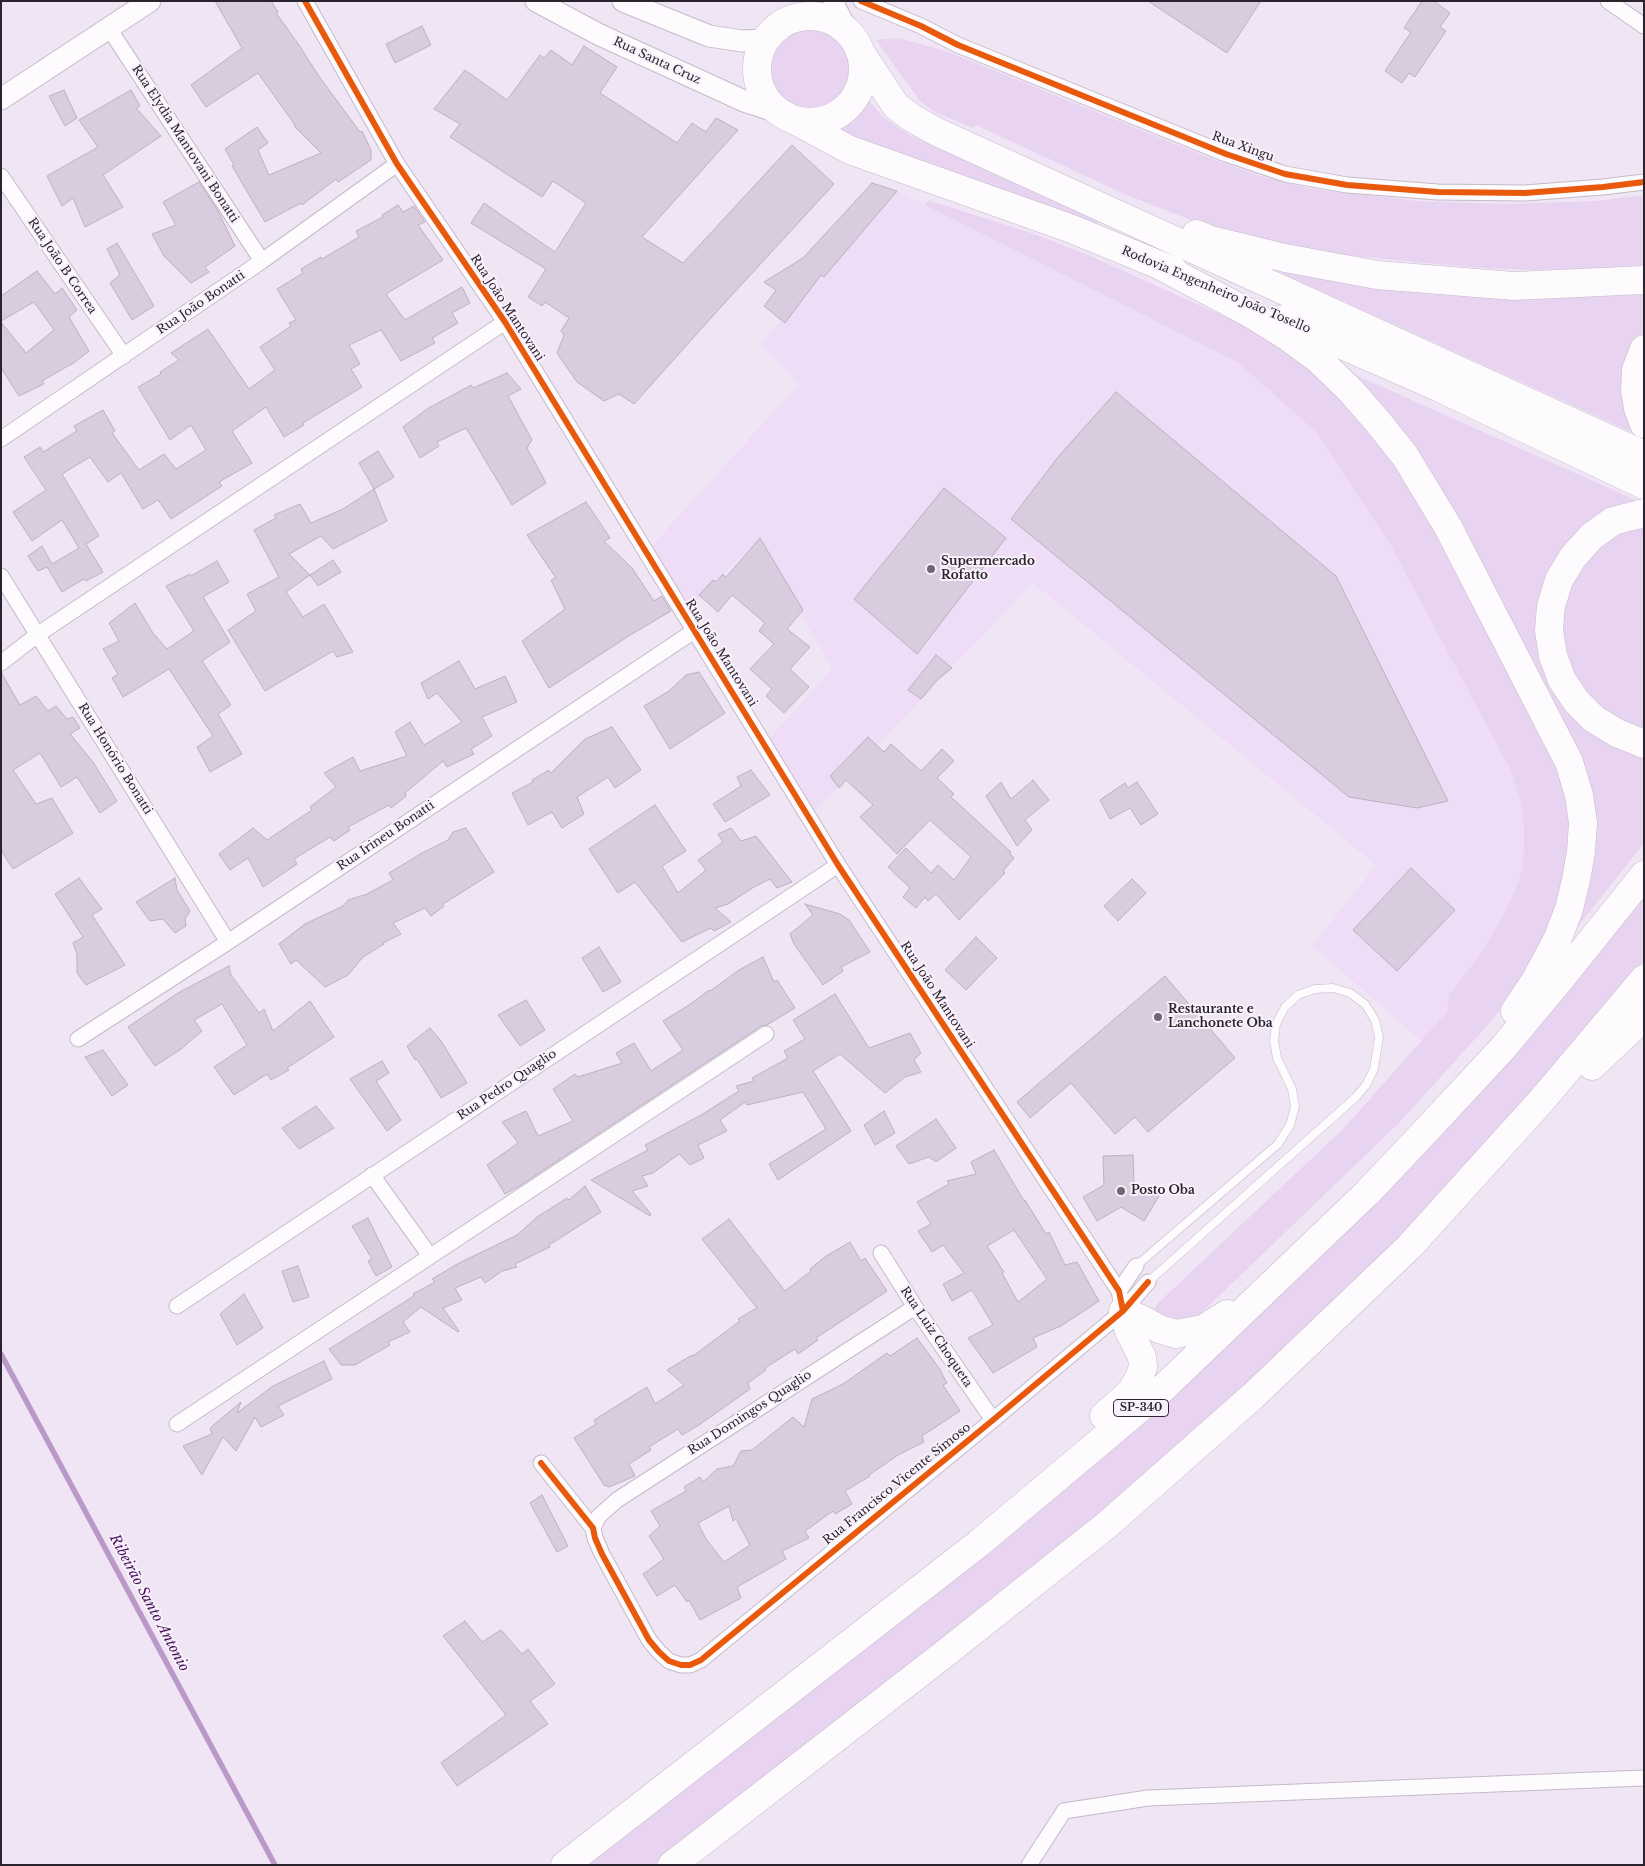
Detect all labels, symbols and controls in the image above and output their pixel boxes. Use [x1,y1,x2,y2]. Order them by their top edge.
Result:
street label: Rua Santa Cruz [611,34,703,88]
street label: Rua Elydia Mantovani Bonatti [129,63,241,225]
street label: Rua Xingu [1210,129,1276,165]
street label: Rua João B Correa [25,215,99,317]
street label: Rodovia Engenheiro João Tosello [1119,244,1313,336]
street label: Rua João Mantovani [467,252,547,364]
street label: Rua João Bonatti [154,268,248,338]
place label: Supermercado Rofatto [941,555,1035,583]
marker: Supermercado Rofatto [925,563,937,575]
street label: Rua João Mantovani [682,597,760,709]
street label: Rua Honório Bonatti [75,701,155,817]
street label: Rua Irineu Bonatti [335,798,437,874]
street label: Rua João Mantovani [897,939,977,1051]
place label: Restaurante e Lanchonete Oba [1168,1003,1273,1031]
marker: Restaurante e Lanchonete Oba [1152,1011,1164,1023]
street label: Rua Pedro Quaglio [455,1046,559,1124]
place label: Posto Oba [1131,1184,1195,1198]
marker: Posto Oba [1115,1185,1127,1197]
street label: Rua Luiz Choqueta [897,1284,975,1390]
street label: Rua Domingos Quaglio [686,1368,814,1458]
road number: SP-340 [1114,1400,1168,1416]
street label: Rua Francisco Vicente Simoso [820,1420,974,1548]
water label: Ribeirão Santo Antonio [106,1532,192,1674]

